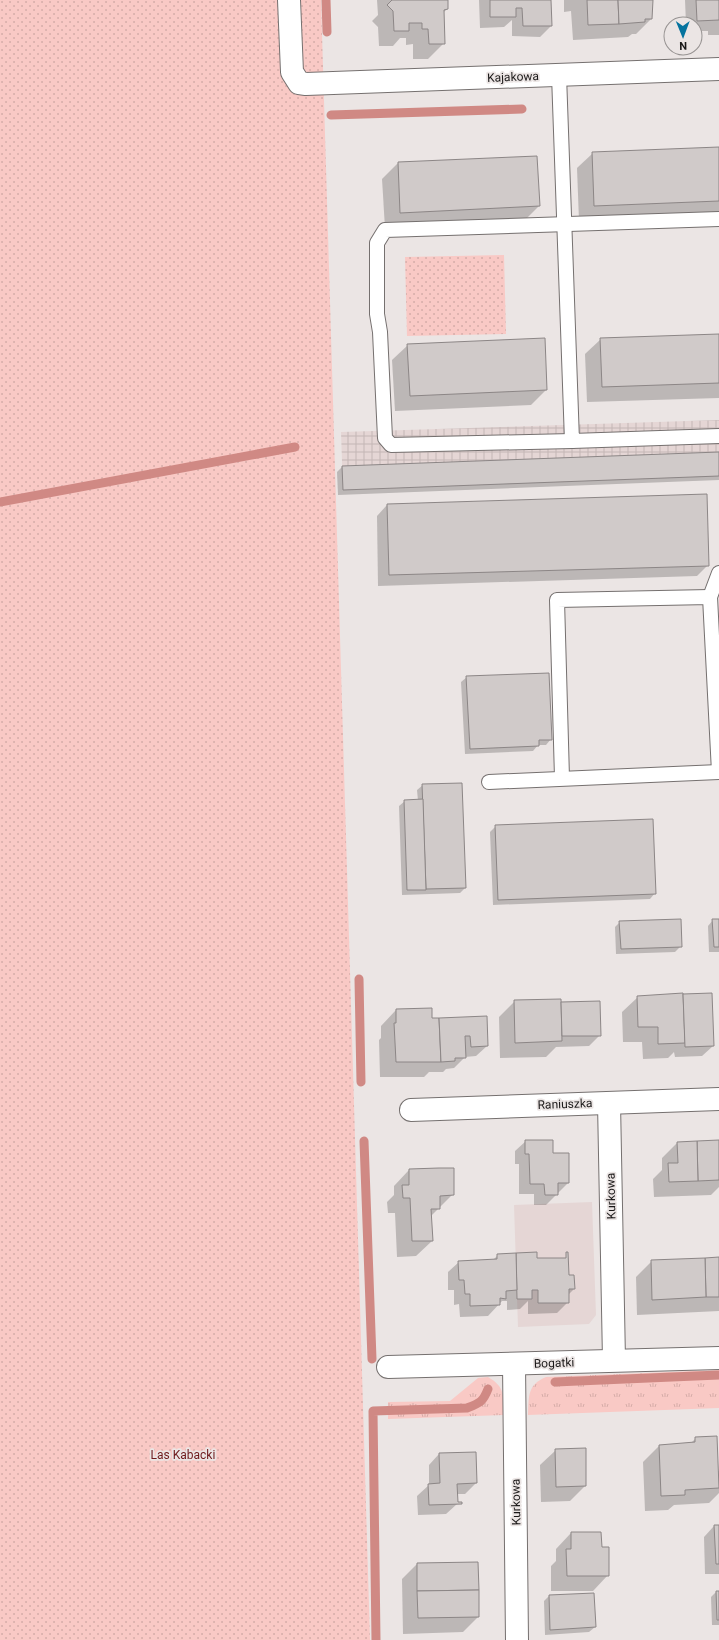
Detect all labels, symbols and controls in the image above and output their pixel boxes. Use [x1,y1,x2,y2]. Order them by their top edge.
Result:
north arrow [663,16,703,56]
text: N [679,39,687,52]
street label: Kajakowa [487,69,539,85]
street label: Raniuszka [537,1096,593,1112]
street label: Kurkowa [604,1173,618,1219]
street label: Bogatki [534,1355,575,1371]
park label: Las Kabacki [151,1448,215,1462]
street label: Kurkowa [509,1479,523,1525]

